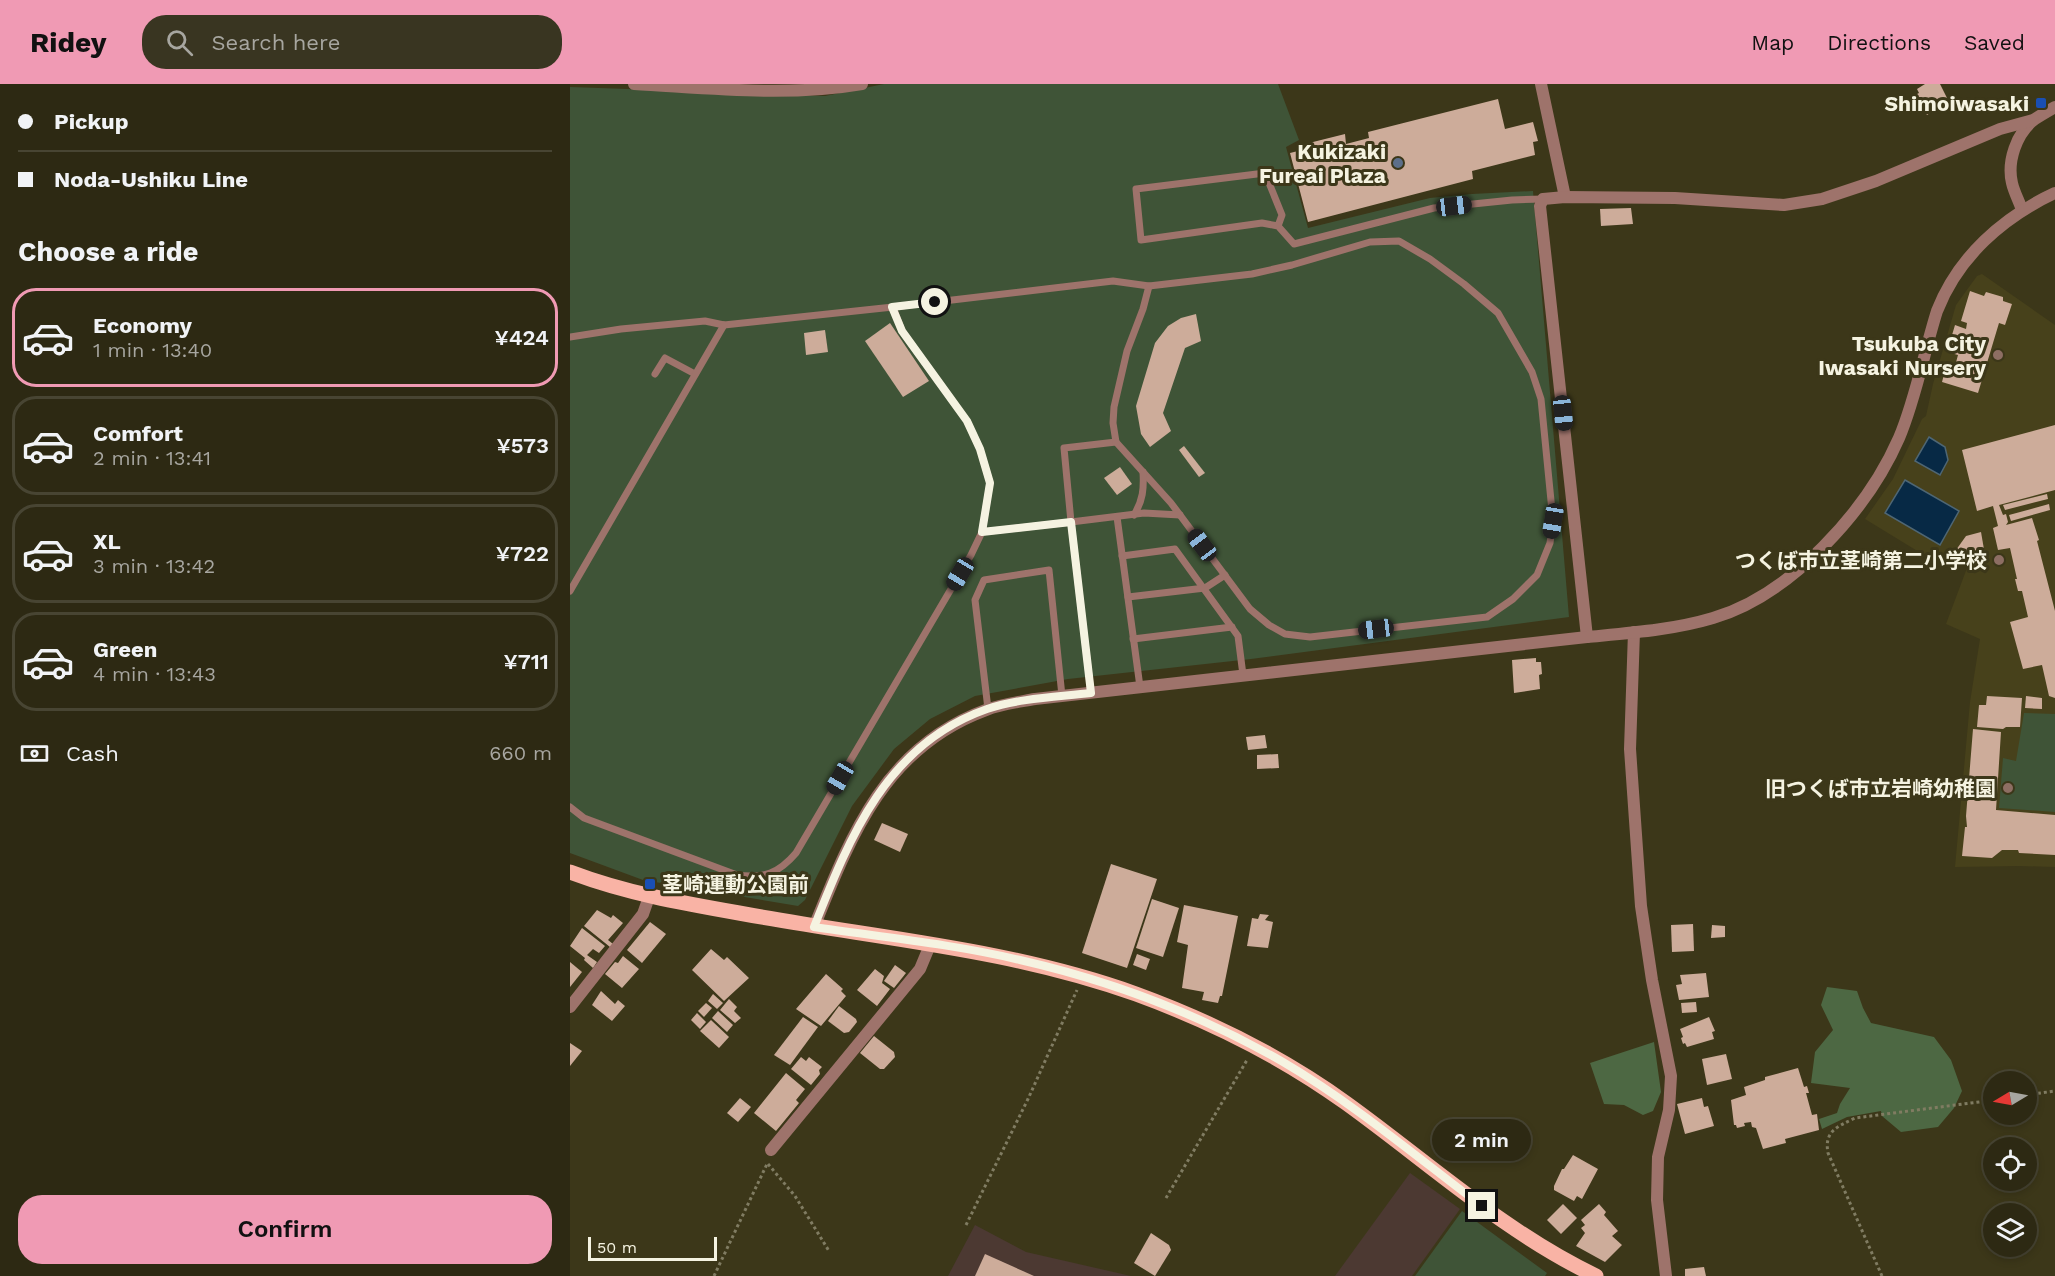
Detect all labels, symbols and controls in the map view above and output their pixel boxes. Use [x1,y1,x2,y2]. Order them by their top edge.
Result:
search box [142,15,562,69]
text: Ridey [30,26,106,59]
icon: search [163,26,196,59]
text: Search here [211,30,340,55]
text: Map [1751,30,1794,55]
text: Directions [1827,30,1931,55]
text: Saved [1964,30,2025,55]
place label: Shimoiwasaki [1884,91,2029,116]
marker: Shimoiwasaki [2034,96,2048,110]
text: Pickup [54,109,129,134]
place label: Kukizaki Fureai Plaza [1259,139,1387,188]
marker: Kukizaki Fureai Plaza [1391,156,1405,170]
text: Noda-Ushiku Line [54,167,248,192]
car [1435,195,1473,217]
text: Choose a ride [18,236,198,268]
route start [921,288,948,315]
icon: car [21,311,75,365]
text: Economy [93,313,192,338]
text: ¥424 [494,325,549,350]
place label: Tsukuba City Iwasaki Nursery [1818,331,1986,380]
text: 1 min · 13:40 [93,338,212,362]
marker: Tsukuba City Iwasaki Nursery [1991,348,2005,362]
car [1552,394,1574,432]
icon: car [21,419,75,473]
text: Comfort [93,421,183,446]
text: ¥573 [496,433,549,458]
text: 2 min · 13:41 [93,446,211,470]
car [1541,502,1565,540]
car [1184,525,1220,565]
icon: car [21,527,75,581]
text: XL [93,529,121,554]
text: ¥722 [496,541,549,566]
place label: つくば市立茎崎第二小学校 [1735,548,1987,573]
marker: つくば市立茎崎第二小学校 [1992,553,2006,567]
text: 3 min · 13:42 [93,554,215,578]
car [943,554,977,594]
car [1357,618,1395,640]
icon: car [21,635,75,689]
text: Green [93,637,157,662]
text: ¥711 [503,649,549,674]
text: 4 min · 13:43 [93,662,216,686]
icon: cash [18,737,51,770]
text: Cash [66,741,119,766]
text: 660 m [489,741,552,765]
car [823,758,857,798]
place label: 旧つくば市立岩崎幼稚園 [1765,776,1996,801]
marker: 旧つくば市立岩崎幼稚園 [2001,781,2015,795]
place label: 茎崎運動公園前 [662,872,809,897]
marker: 茎崎運動公園前 [643,877,657,891]
north arrow [1983,1071,2037,1125]
map controls [1983,1071,2037,1257]
callout: 2 min [1432,1119,1532,1161]
text: 2 min [1454,1128,1509,1152]
button: locate [1983,1137,2037,1191]
route end [1468,1192,1495,1219]
button: Confirm [18,1195,552,1264]
button: layers [1983,1203,2037,1257]
scale bar [588,1234,717,1262]
text: 50 m [597,1238,637,1257]

